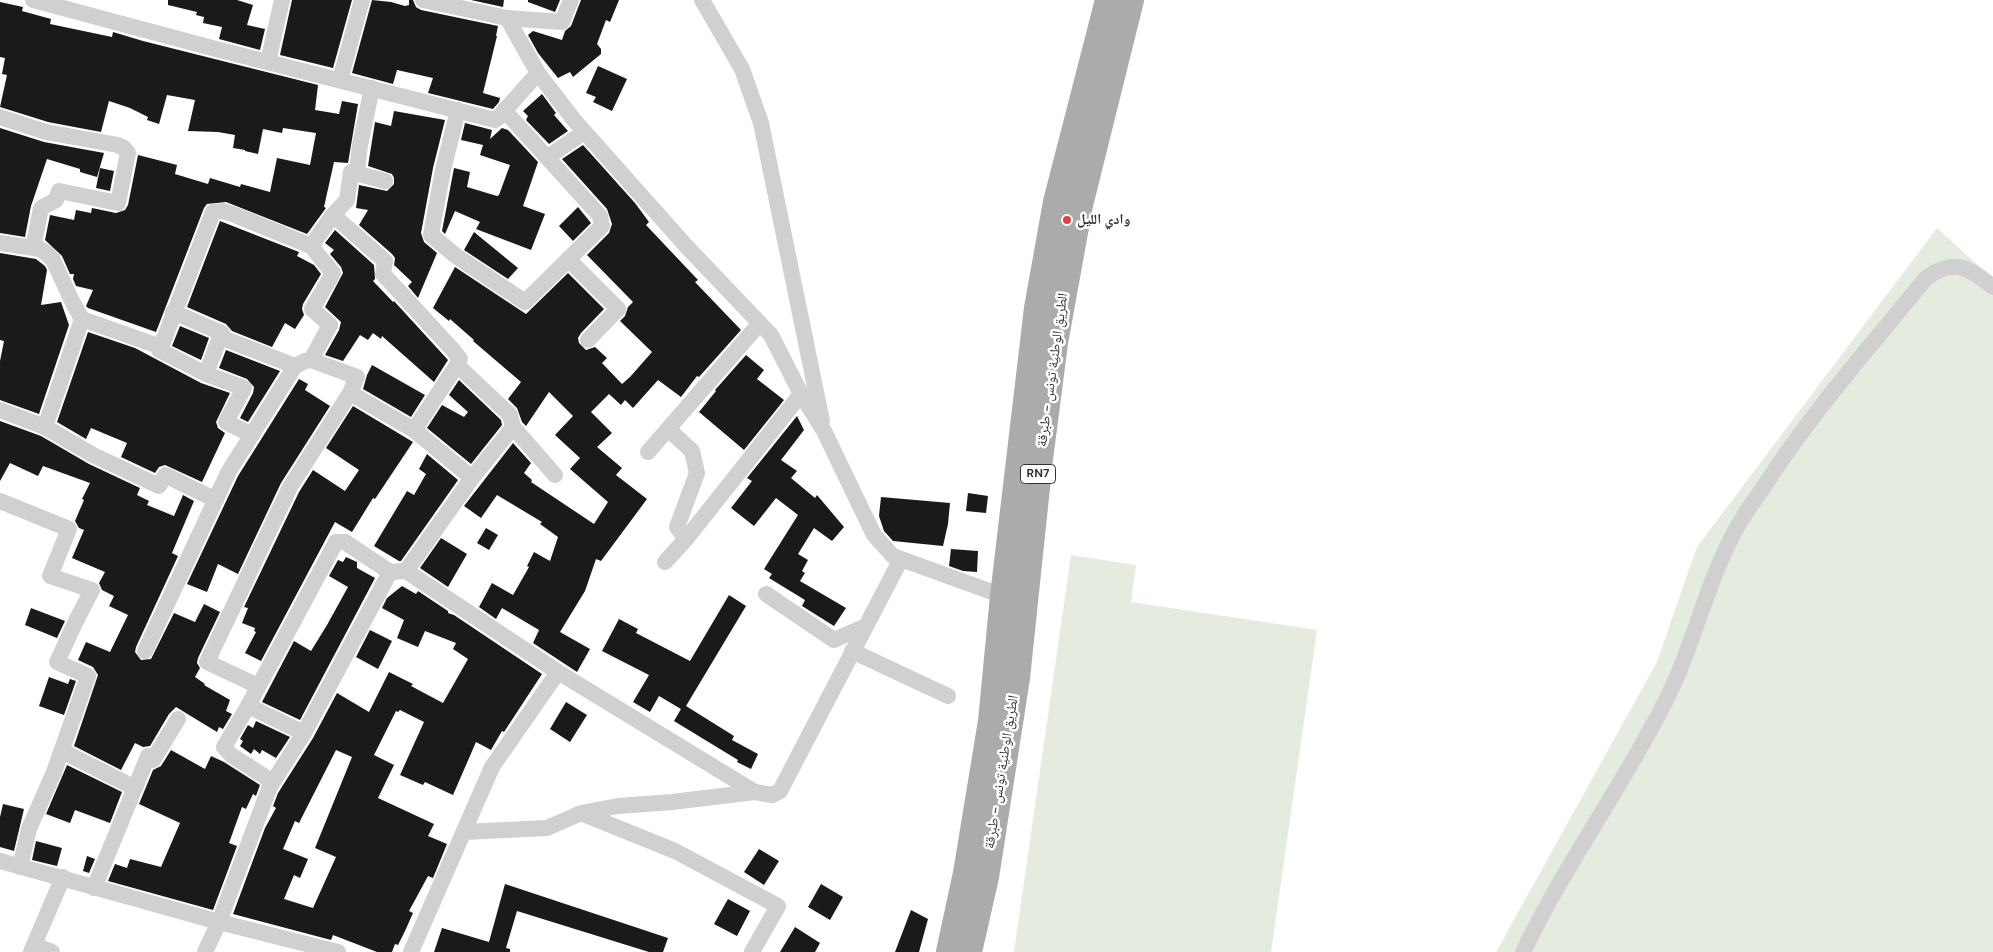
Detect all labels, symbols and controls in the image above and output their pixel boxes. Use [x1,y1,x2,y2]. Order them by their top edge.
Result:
place label: وادي الليل [1077,212,1130,228]
marker: وادي الليل [1061,214,1073,226]
street label: الطريق الوطنية تونس - طبرقة [1034,292,1072,448]
road number: RN7 [1020,464,1056,484]
street label: الطريق الوطنية تونس - طبرقة [982,694,1022,850]

